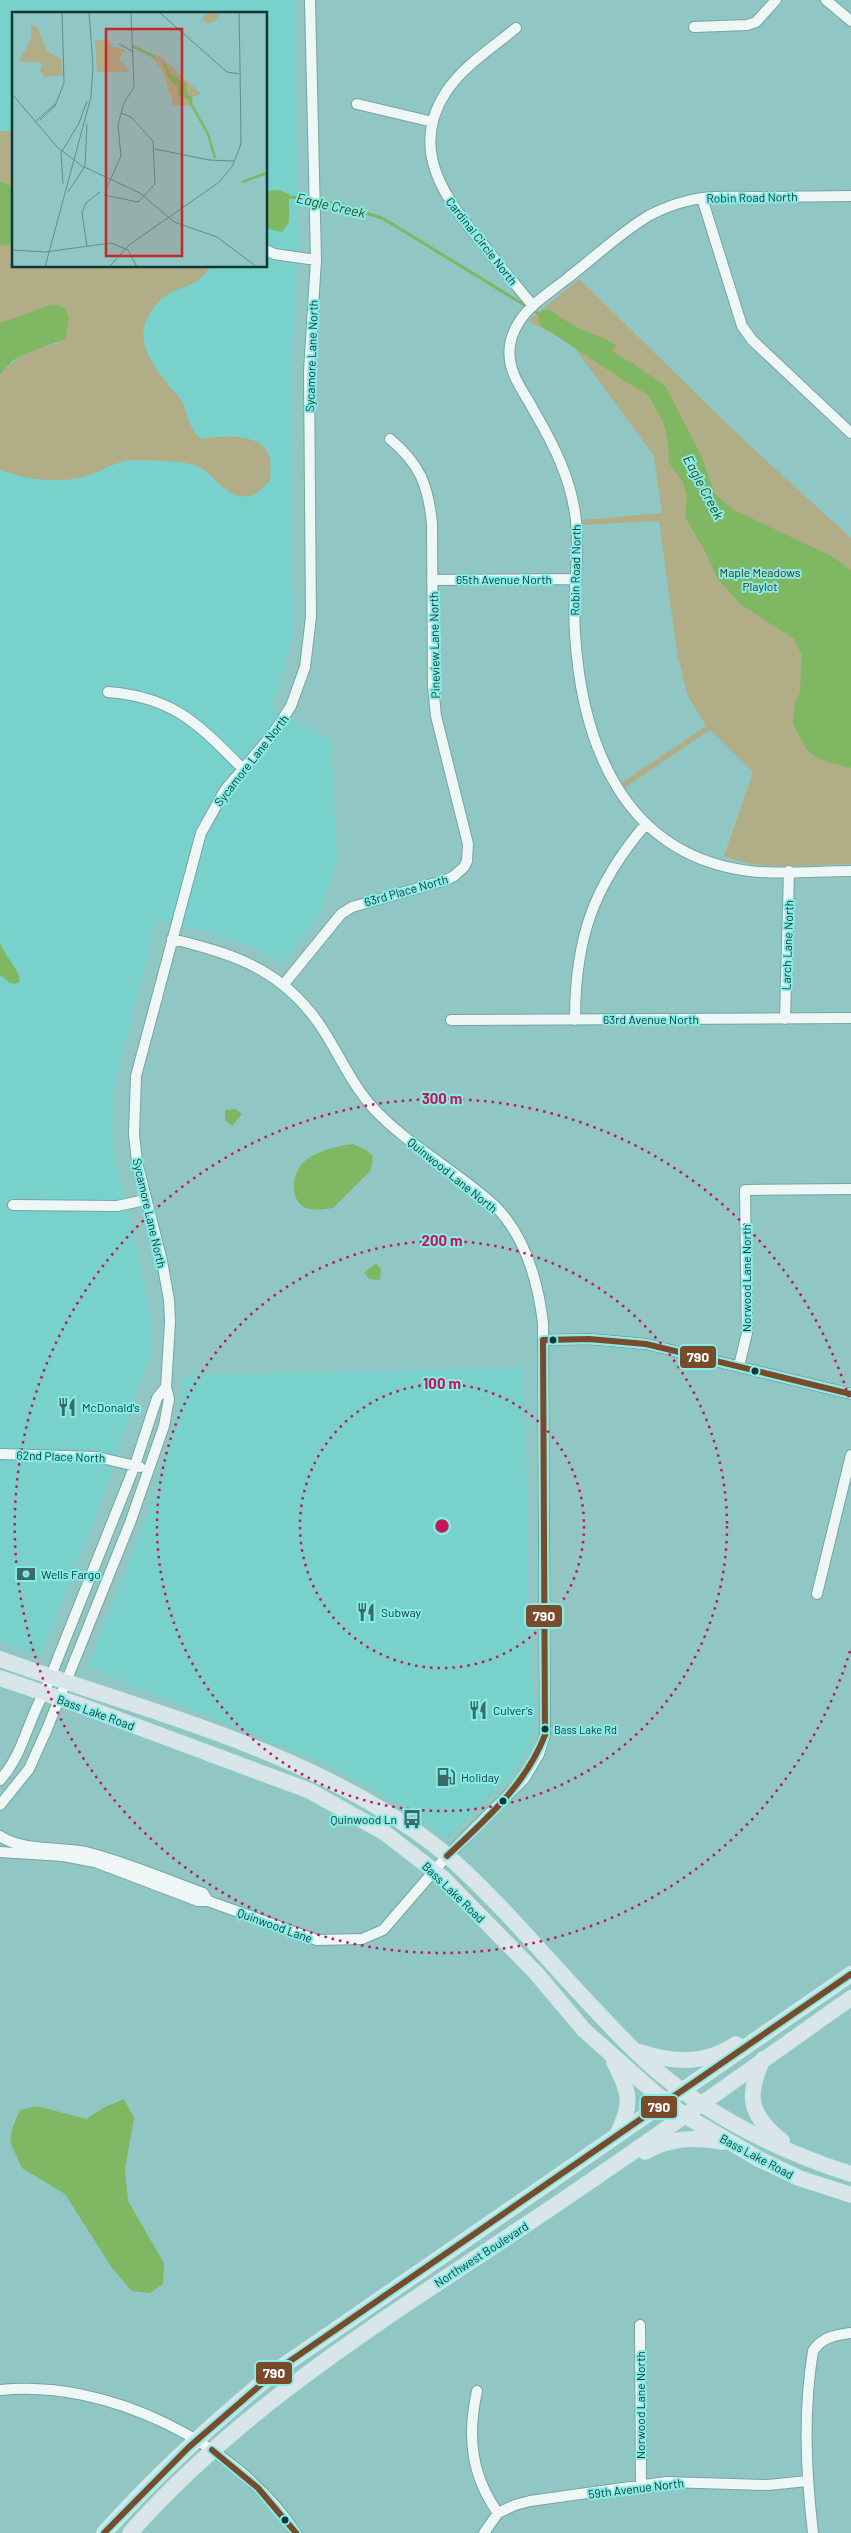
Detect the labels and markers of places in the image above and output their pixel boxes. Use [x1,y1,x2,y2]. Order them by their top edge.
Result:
unlabelled marker [548,1335,558,1345]
unlabelled marker [750,1366,760,1376]
restaurant icon: McDonald's [56,1396,78,1418]
place label: McDonald's [82,1400,140,1414]
centre of rings [433,1517,451,1535]
bank icon: Wells Fargo [15,1563,37,1585]
place label: Wells Fargo [41,1567,101,1581]
restaurant icon: Subway [355,1601,377,1623]
place label: Subway [381,1605,421,1619]
restaurant icon: Culver's [467,1699,489,1721]
place label: Culver's [493,1703,533,1717]
place label: Bass Lake Rd [554,1723,617,1736]
marker: Bass Lake Rd [540,1724,550,1734]
fuel station icon: Holiday [435,1766,457,1788]
place label: Holiday [461,1770,500,1784]
unlabelled marker [498,1796,508,1806]
bus stop icon: Quinwood Ln [401,1808,423,1830]
place label: Quinwood Ln [330,1812,397,1826]
unlabelled marker [280,2515,290,2525]

